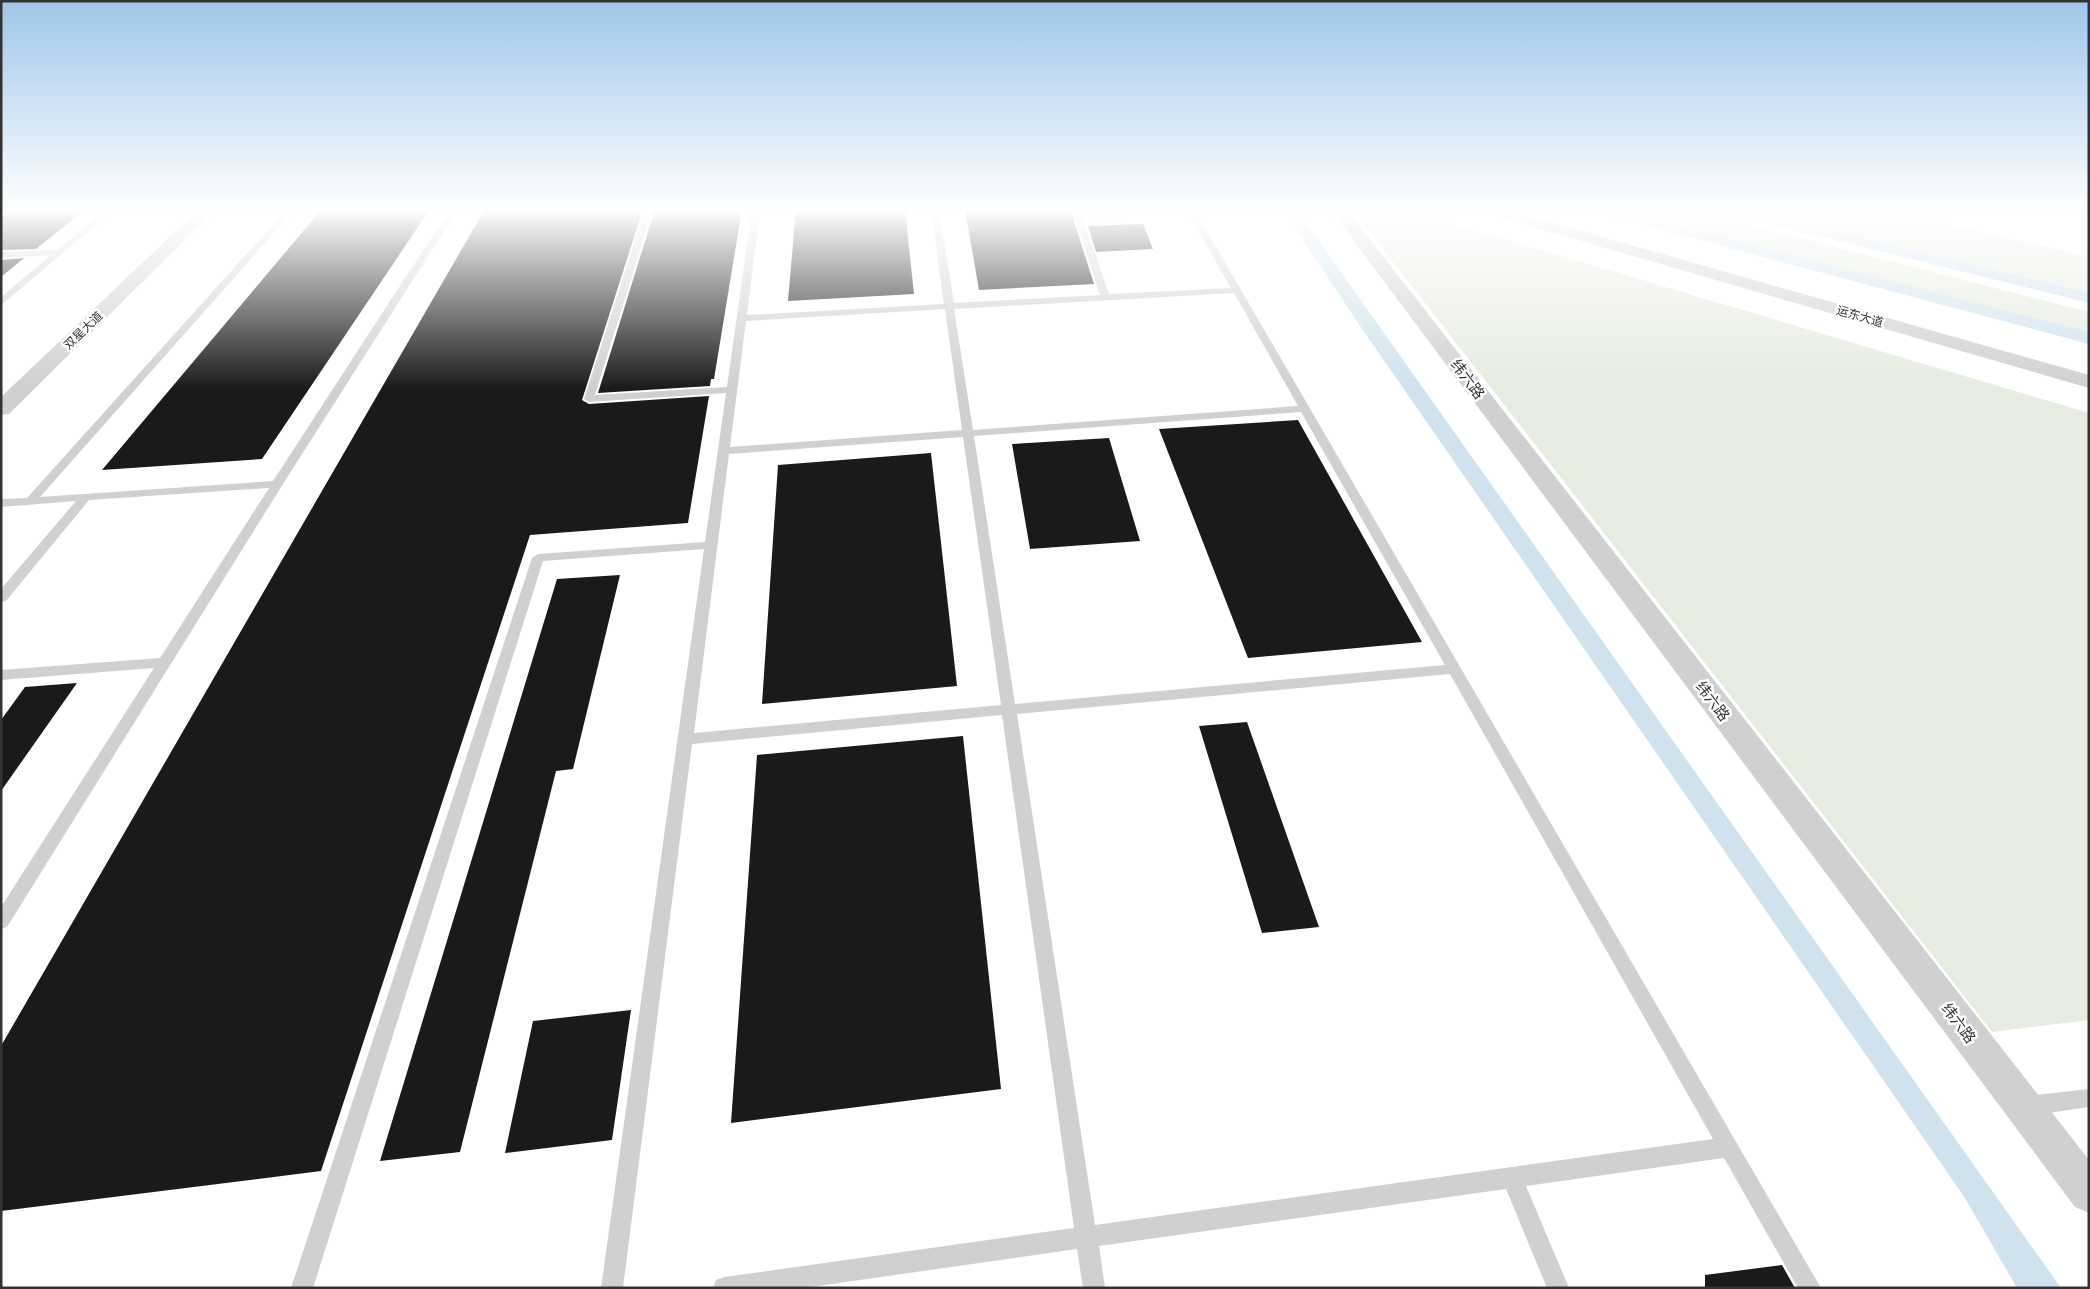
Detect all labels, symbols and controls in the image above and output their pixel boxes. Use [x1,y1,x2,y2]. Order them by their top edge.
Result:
street label: 运东大道 [1835,302,1885,330]
street label: 双星大道 [61,308,105,352]
street label: 纬六路 [1447,355,1489,403]
street label: 纬六路 [1692,677,1734,725]
street label: 纬六路 [1938,999,1980,1047]

